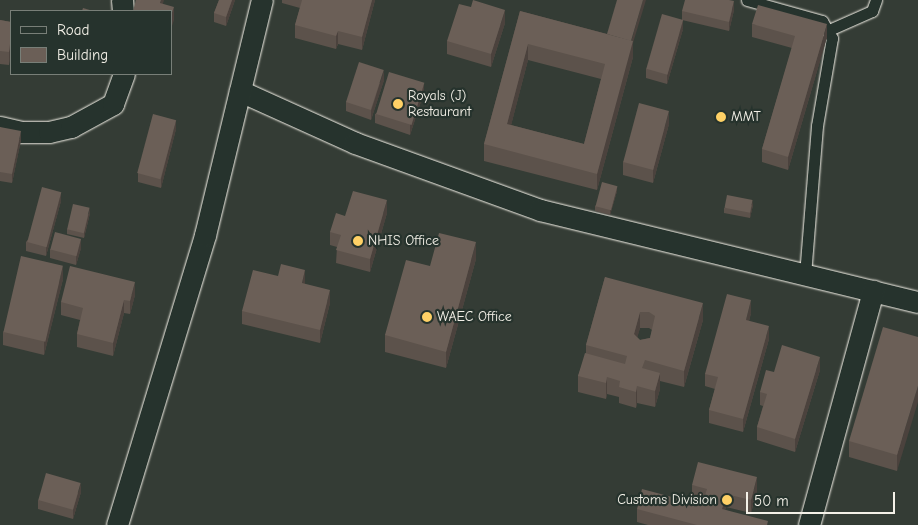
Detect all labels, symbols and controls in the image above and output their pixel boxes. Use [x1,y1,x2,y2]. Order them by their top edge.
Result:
legend [10,10,172,75]
text: Road [57,21,89,39]
text: Building [57,46,108,64]
place label: Royals (J) Restaurant [408,88,471,120]
marker: Royals (J) Restaurant [392,98,404,110]
place label: MMT [731,109,761,125]
marker: MMT [715,111,727,123]
place label: NHIS Office [368,233,439,249]
marker: NHIS Office [352,235,364,247]
place label: WAEC Office [437,309,512,325]
marker: WAEC Office [421,311,433,323]
scale bar [748,482,897,514]
place label: Customs Division [617,492,717,508]
text: 50 m [754,492,789,510]
marker: Customs Division [721,494,733,506]

